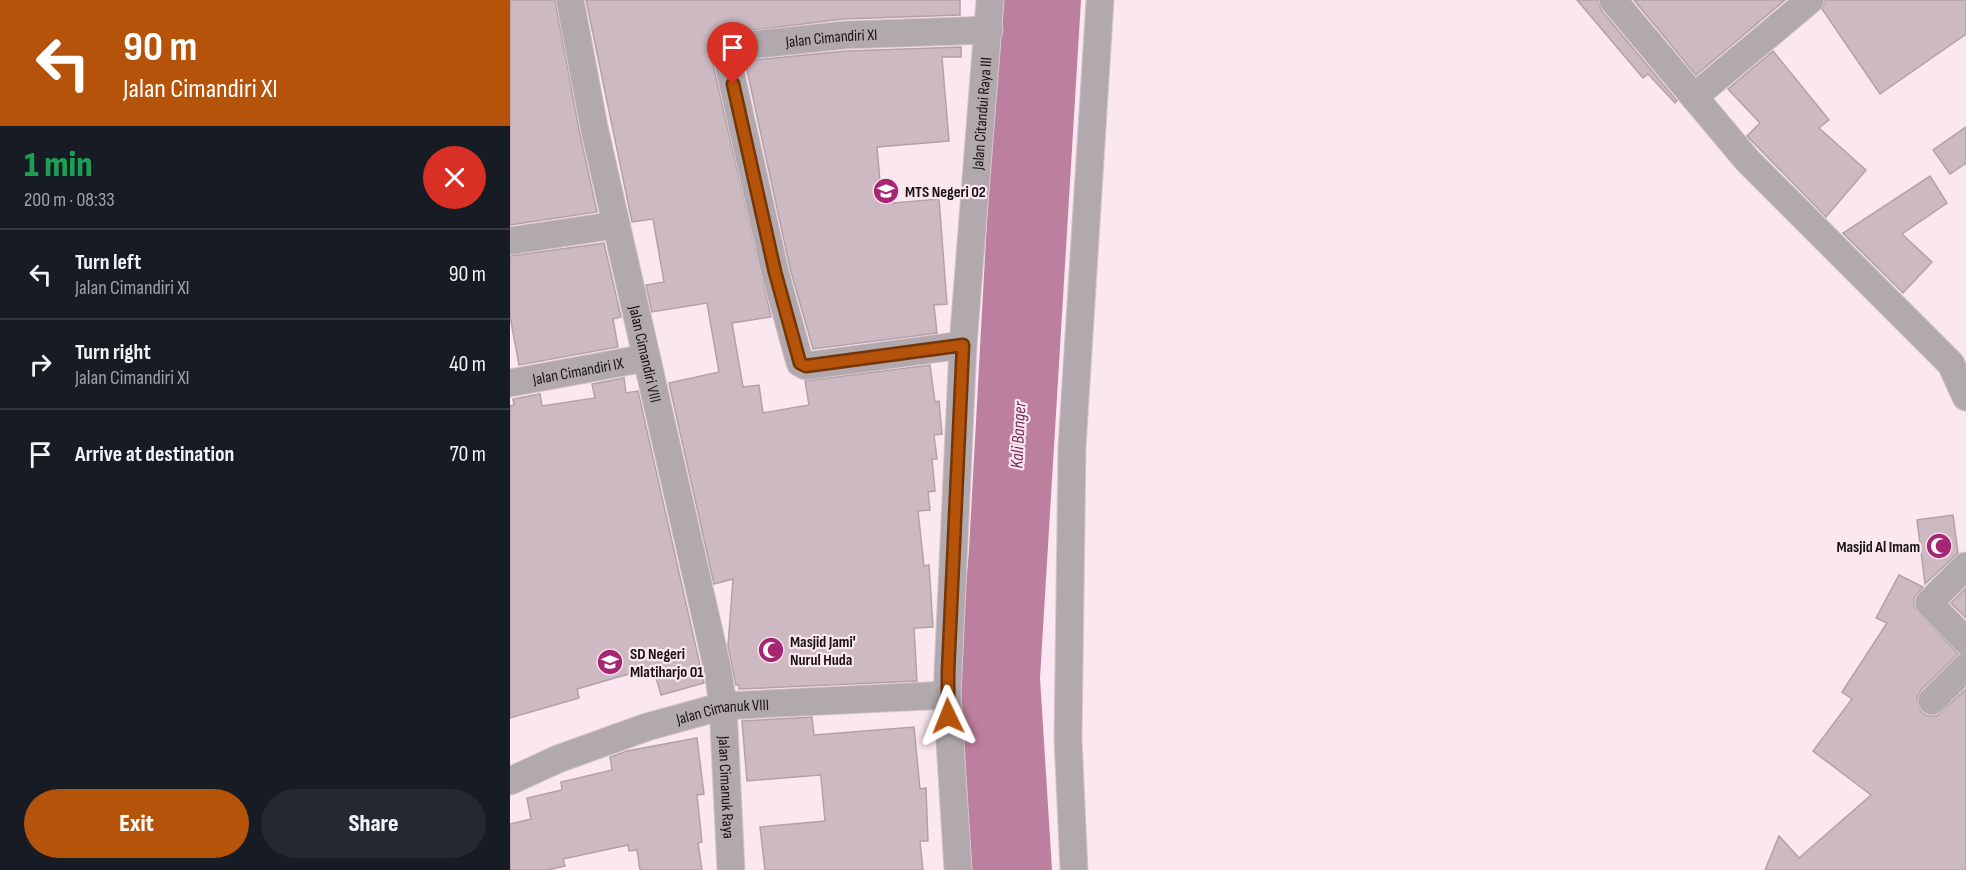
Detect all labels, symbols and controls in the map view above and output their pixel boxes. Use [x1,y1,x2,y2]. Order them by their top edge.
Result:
text: 90 m [123,22,197,73]
pin [707,22,758,84]
icon: left [24,24,102,102]
street label: Jalan Cimandiri XI [784,26,878,52]
icon: arrive [716,31,749,64]
street label: Jalan Citandui Raya III [969,56,997,172]
text: Jalan Cimandiri XI [123,73,278,105]
text: 1 min [24,144,92,187]
button: close [423,146,486,209]
school or university icon: MTS Negeri 02 [871,176,901,206]
place label: MTS Negeri 02 [905,183,986,202]
text: 200 m · 08:33 [24,188,115,212]
text: Turn left [75,249,141,276]
icon: left [24,258,57,291]
text: 90 m [449,261,486,288]
text: Jalan Cimandiri XI [75,276,190,300]
street label: Jalan Cimandiri VIII [624,303,665,405]
text: Turn right [75,339,151,366]
icon: right [24,348,57,381]
text: 40 m [449,351,486,378]
street label: Jalan Cimandiri IX [530,354,625,390]
text: Jalan Cimandiri XI [75,366,190,390]
water label: Kali Banger [1006,400,1031,469]
icon: arrive [24,438,57,471]
text: Arrive at destination [75,441,234,468]
text: 70 m [450,441,486,468]
mosque icon: Masjid Al Imam [1924,531,1954,561]
place label: Masjid Al Imam [1836,538,1920,557]
place label: Masjid Jami' Nurul Huda [790,633,856,670]
mosque icon: Masjid Jami' Nurul Huda [756,635,786,665]
place label: SD Negeri Mlatiharjo 01 [630,645,704,682]
school or university icon: SD Negeri Mlatiharjo 01 [595,647,625,677]
position arrow [916,684,980,748]
street label: Jalan Cimanuk VIII [673,696,769,730]
street label: Jalan Cimanuk Raya [713,735,737,839]
button: Exit [24,789,249,858]
button: Share [261,789,486,858]

